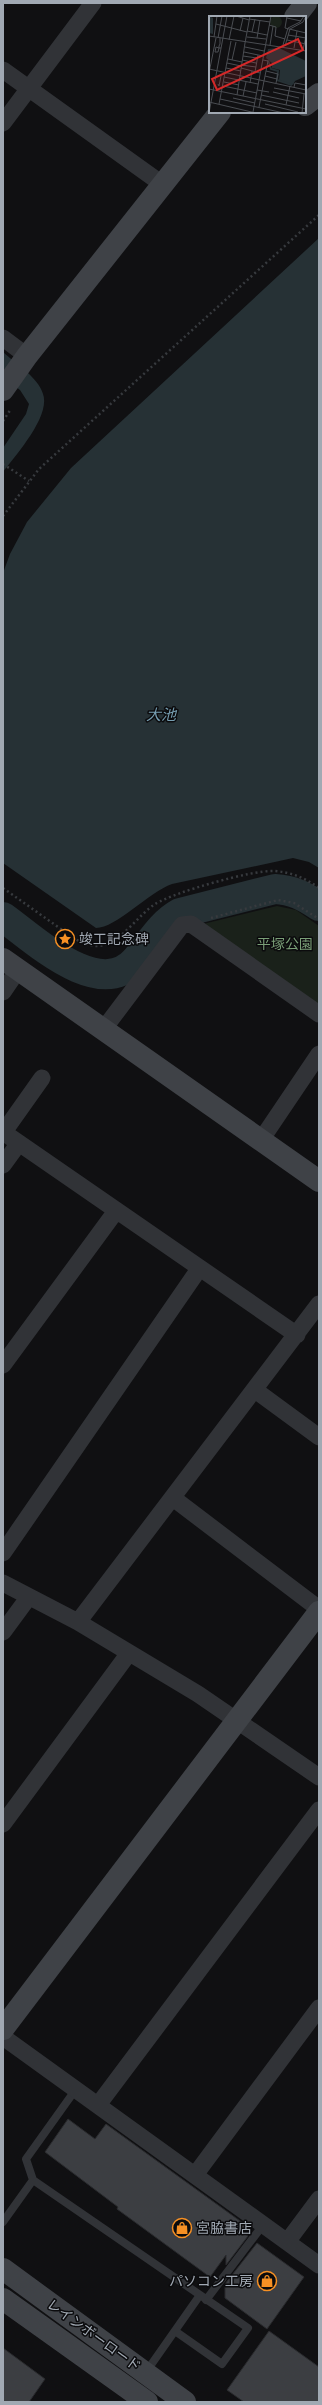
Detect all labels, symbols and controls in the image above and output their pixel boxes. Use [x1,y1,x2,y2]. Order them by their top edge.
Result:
inset map [209,16,306,113]
water label: 大池 [146,706,178,724]
place icon: 竣工記念碑 [54,928,76,950]
place label: 竣工記念碑 [79,931,149,948]
park label: 平塚公園 [257,936,313,953]
shop icon: 宮脇書店 [171,2217,193,2239]
place label: 宮脇書店 [196,2220,252,2237]
shop icon: パソコン工房 [256,2270,278,2292]
place label: パソコン工房 [169,2273,253,2290]
street label: レインボーロード [43,2296,144,2375]

